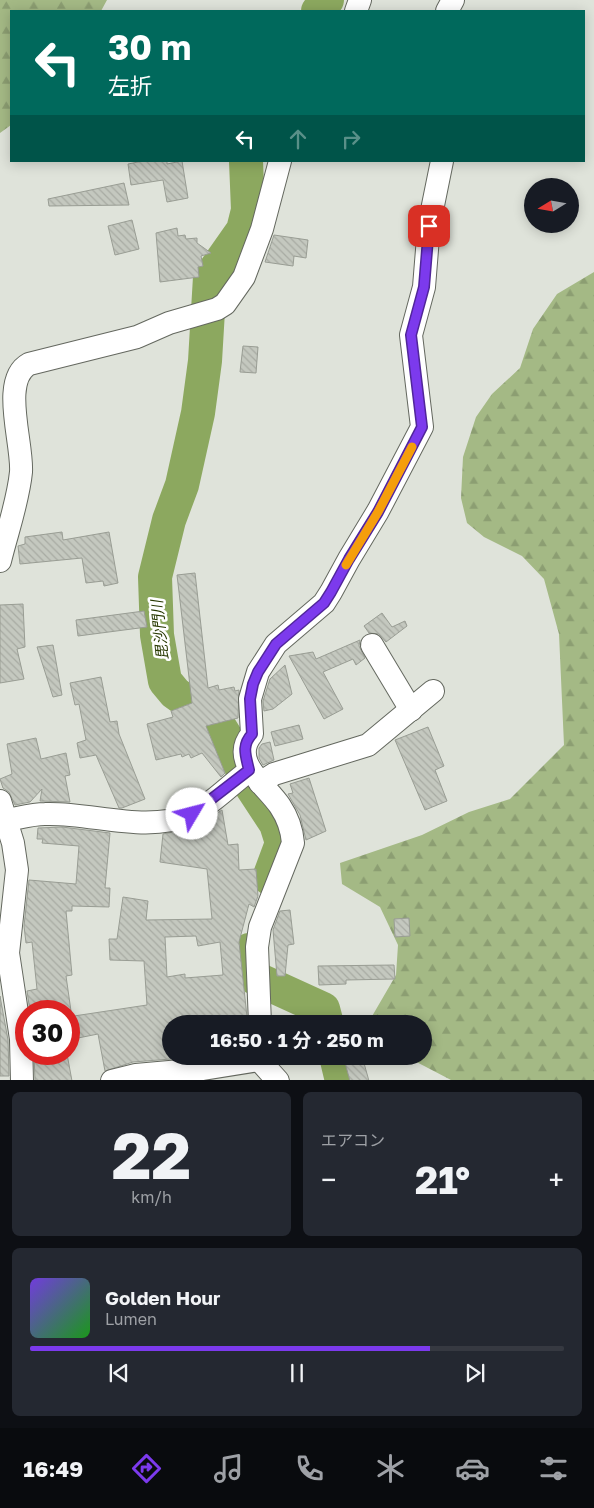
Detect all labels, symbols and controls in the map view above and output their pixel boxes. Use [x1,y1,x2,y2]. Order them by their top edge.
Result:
text: 30 m [108,26,191,68]
icon: left [25,30,90,95]
text: 左折 [108,72,152,99]
icon: left [231,125,259,153]
icon: ahead [284,125,312,153]
icon: right [337,125,365,153]
north arrow [524,178,579,232]
map controls [524,178,579,233]
pin [408,205,450,247]
icon: arrive [415,212,443,240]
water label: 毘沙門川 [147,597,171,661]
position arrow [165,787,217,839]
speed limit sign: 30 [15,1000,80,1065]
text: 16:50 · 1 分 · 250 m [210,1028,384,1051]
text: 22 [112,1115,191,1193]
text: エアコン [321,1130,385,1150]
text: 21° [415,1157,470,1202]
text: − [321,1163,336,1196]
text: + [549,1163,564,1196]
text: km/h [131,1187,172,1207]
text: Golden Hour [105,1286,220,1309]
text: Lumen [105,1309,157,1329]
icon: previous [105,1359,133,1387]
icon: pause [283,1359,311,1387]
icon: next [461,1359,489,1387]
icon: directions [129,1451,164,1486]
icon: music [211,1451,246,1486]
icon: phone [292,1451,327,1486]
icon: climate [373,1451,408,1486]
icon: car [455,1451,490,1486]
icon: filters [536,1451,571,1486]
text: 16:49 [23,1455,83,1482]

